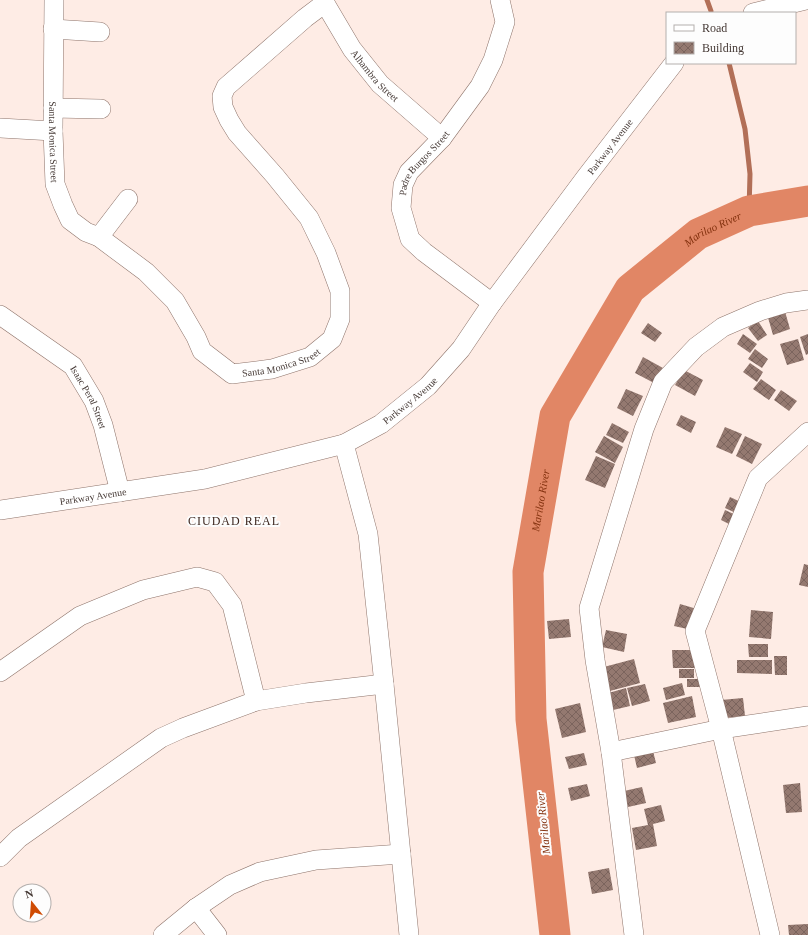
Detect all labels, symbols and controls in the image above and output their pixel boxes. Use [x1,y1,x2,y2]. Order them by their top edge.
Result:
legend [666,12,796,64]
text: Road [702,21,727,35]
text: Building [702,41,744,55]
street label: Alhambra Street [349,48,401,104]
street label: Santa Monica Street [47,101,60,183]
street label: Parkway Avenue [585,116,635,177]
street label: Padre Burgos Street [397,129,452,196]
water label: Marilao River [681,209,744,249]
street label: Santa Monica Street [241,346,323,379]
street label: Isaac Peral Street [68,364,109,430]
street label: Parkway Avenue [381,374,440,426]
water label: Marilao River [529,468,552,533]
street label: Parkway Avenue [59,486,128,507]
district label: CIUDAD REAL [188,514,280,528]
water label: Marilao River [534,791,552,856]
north arrow [12,883,52,923]
text: N [24,887,35,900]

